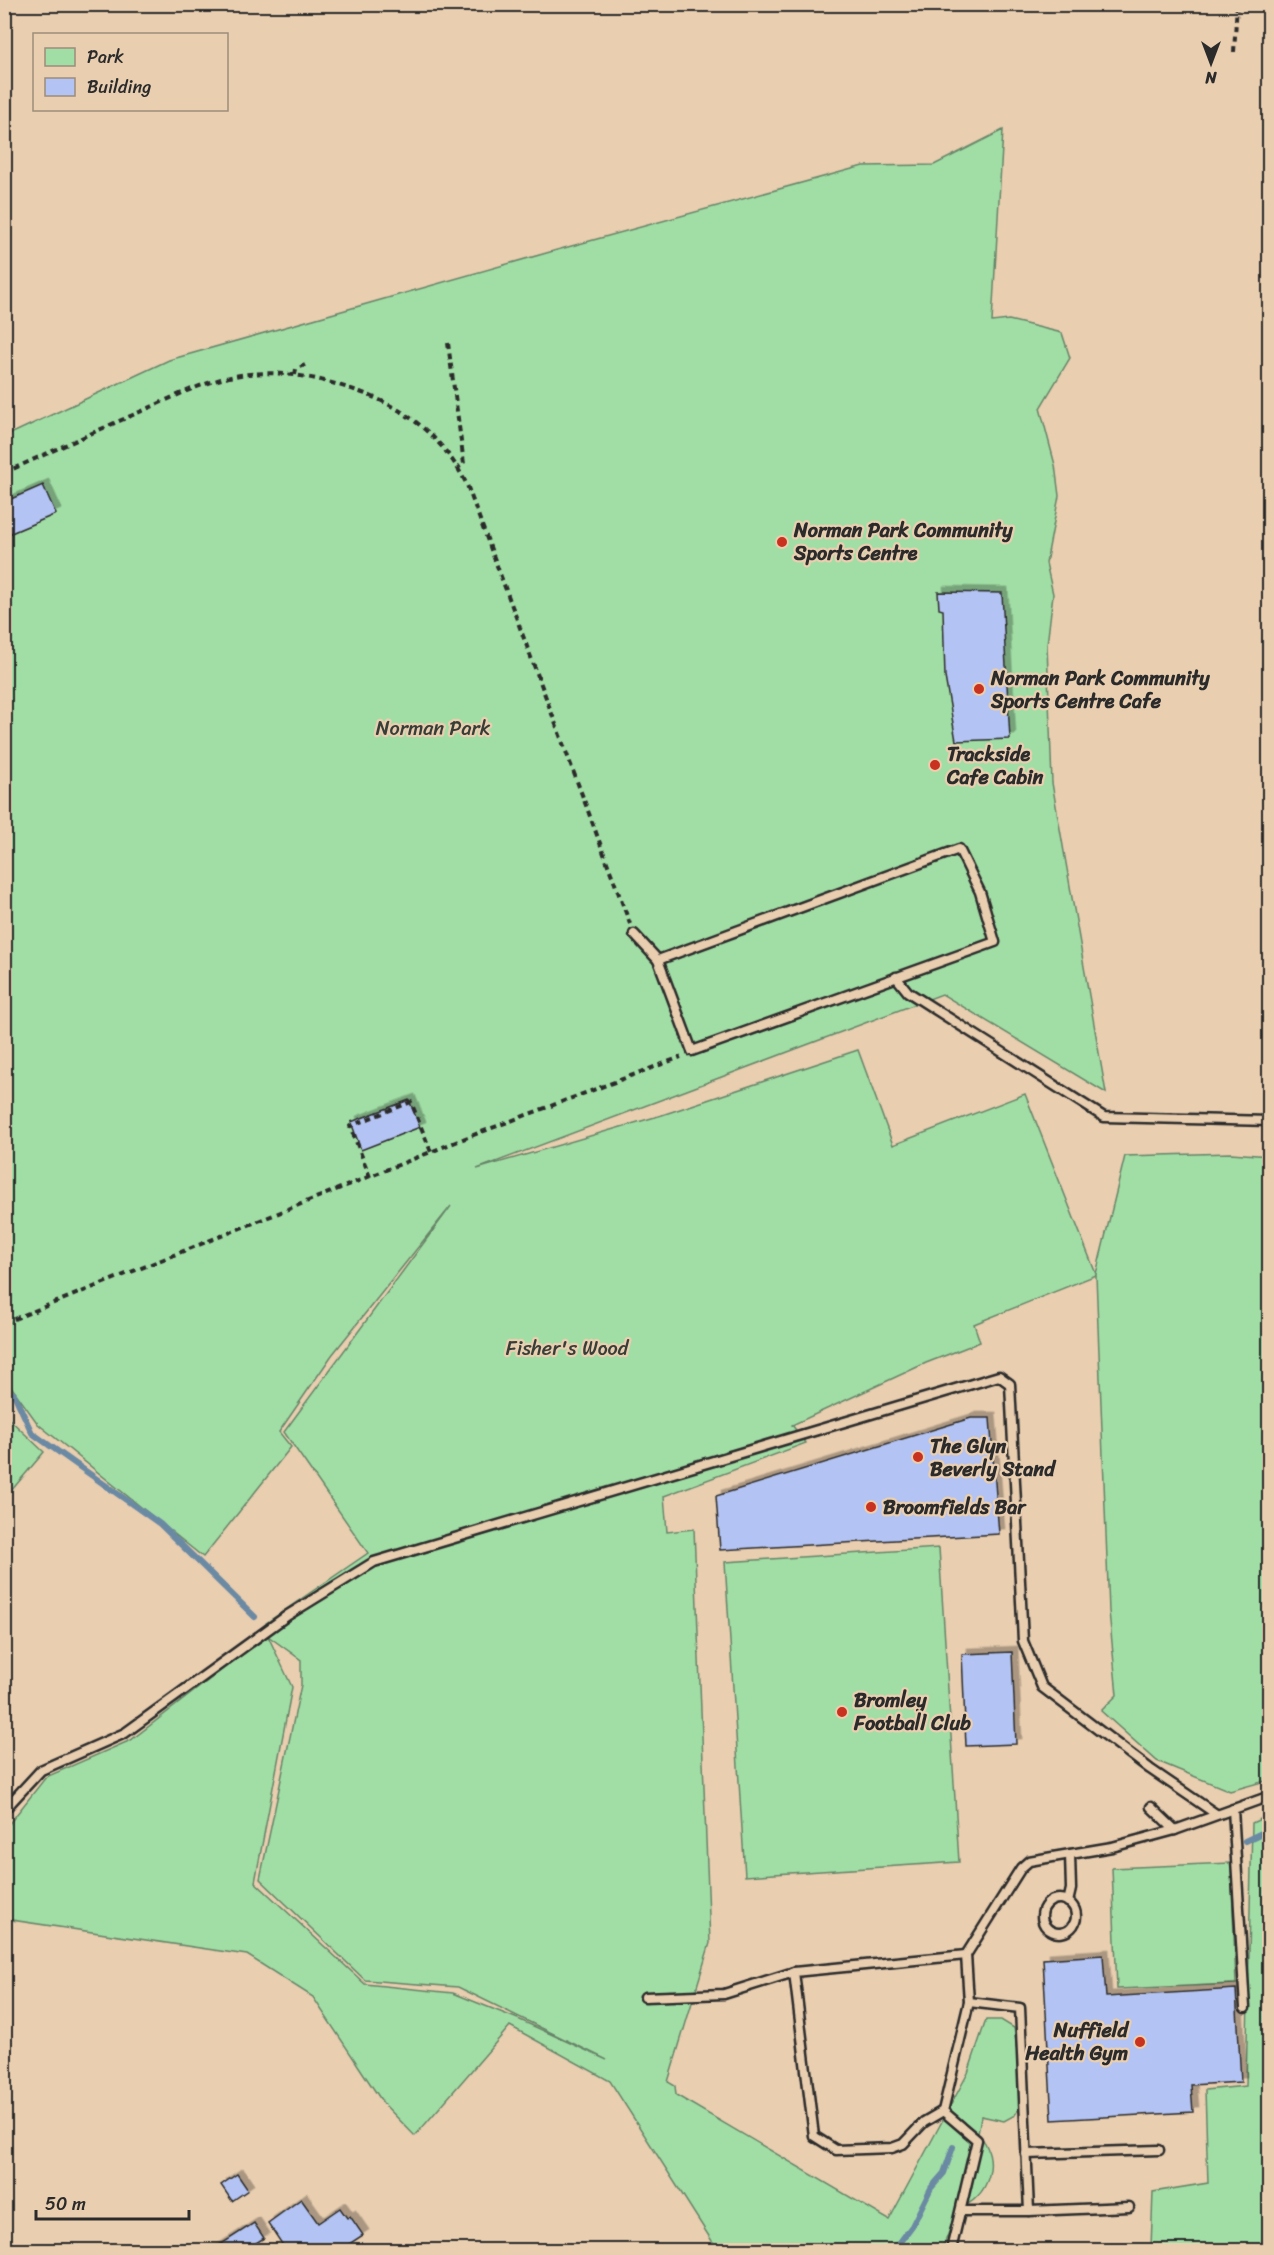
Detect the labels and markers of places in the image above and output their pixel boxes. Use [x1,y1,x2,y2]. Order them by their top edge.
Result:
place label: Norman Park Community Sports Centre [793,513,1013,571]
marker: Norman Park Community Sports Centre [775,535,789,549]
place label: Norman Park Community Sports Centre Cafe [990,661,1210,719]
marker: Norman Park Community Sports Centre Cafe [972,682,986,696]
place label: Trackside Cafe Cabin [946,737,1044,795]
marker: Trackside Cafe Cabin [928,758,942,772]
place label: The Glyn Beverly Stand [930,1429,1057,1487]
marker: The Glyn Beverly Stand [911,1450,925,1464]
place label: Broomfields Bar [883,1490,1027,1525]
marker: Broomfields Bar [864,1500,878,1514]
place label: Bromley Football Club [853,1683,971,1741]
marker: Bromley Football Club [835,1705,849,1719]
place label: Nuffield Health Gym [1024,2013,1129,2071]
marker: Nuffield Health Gym [1133,2035,1147,2049]

